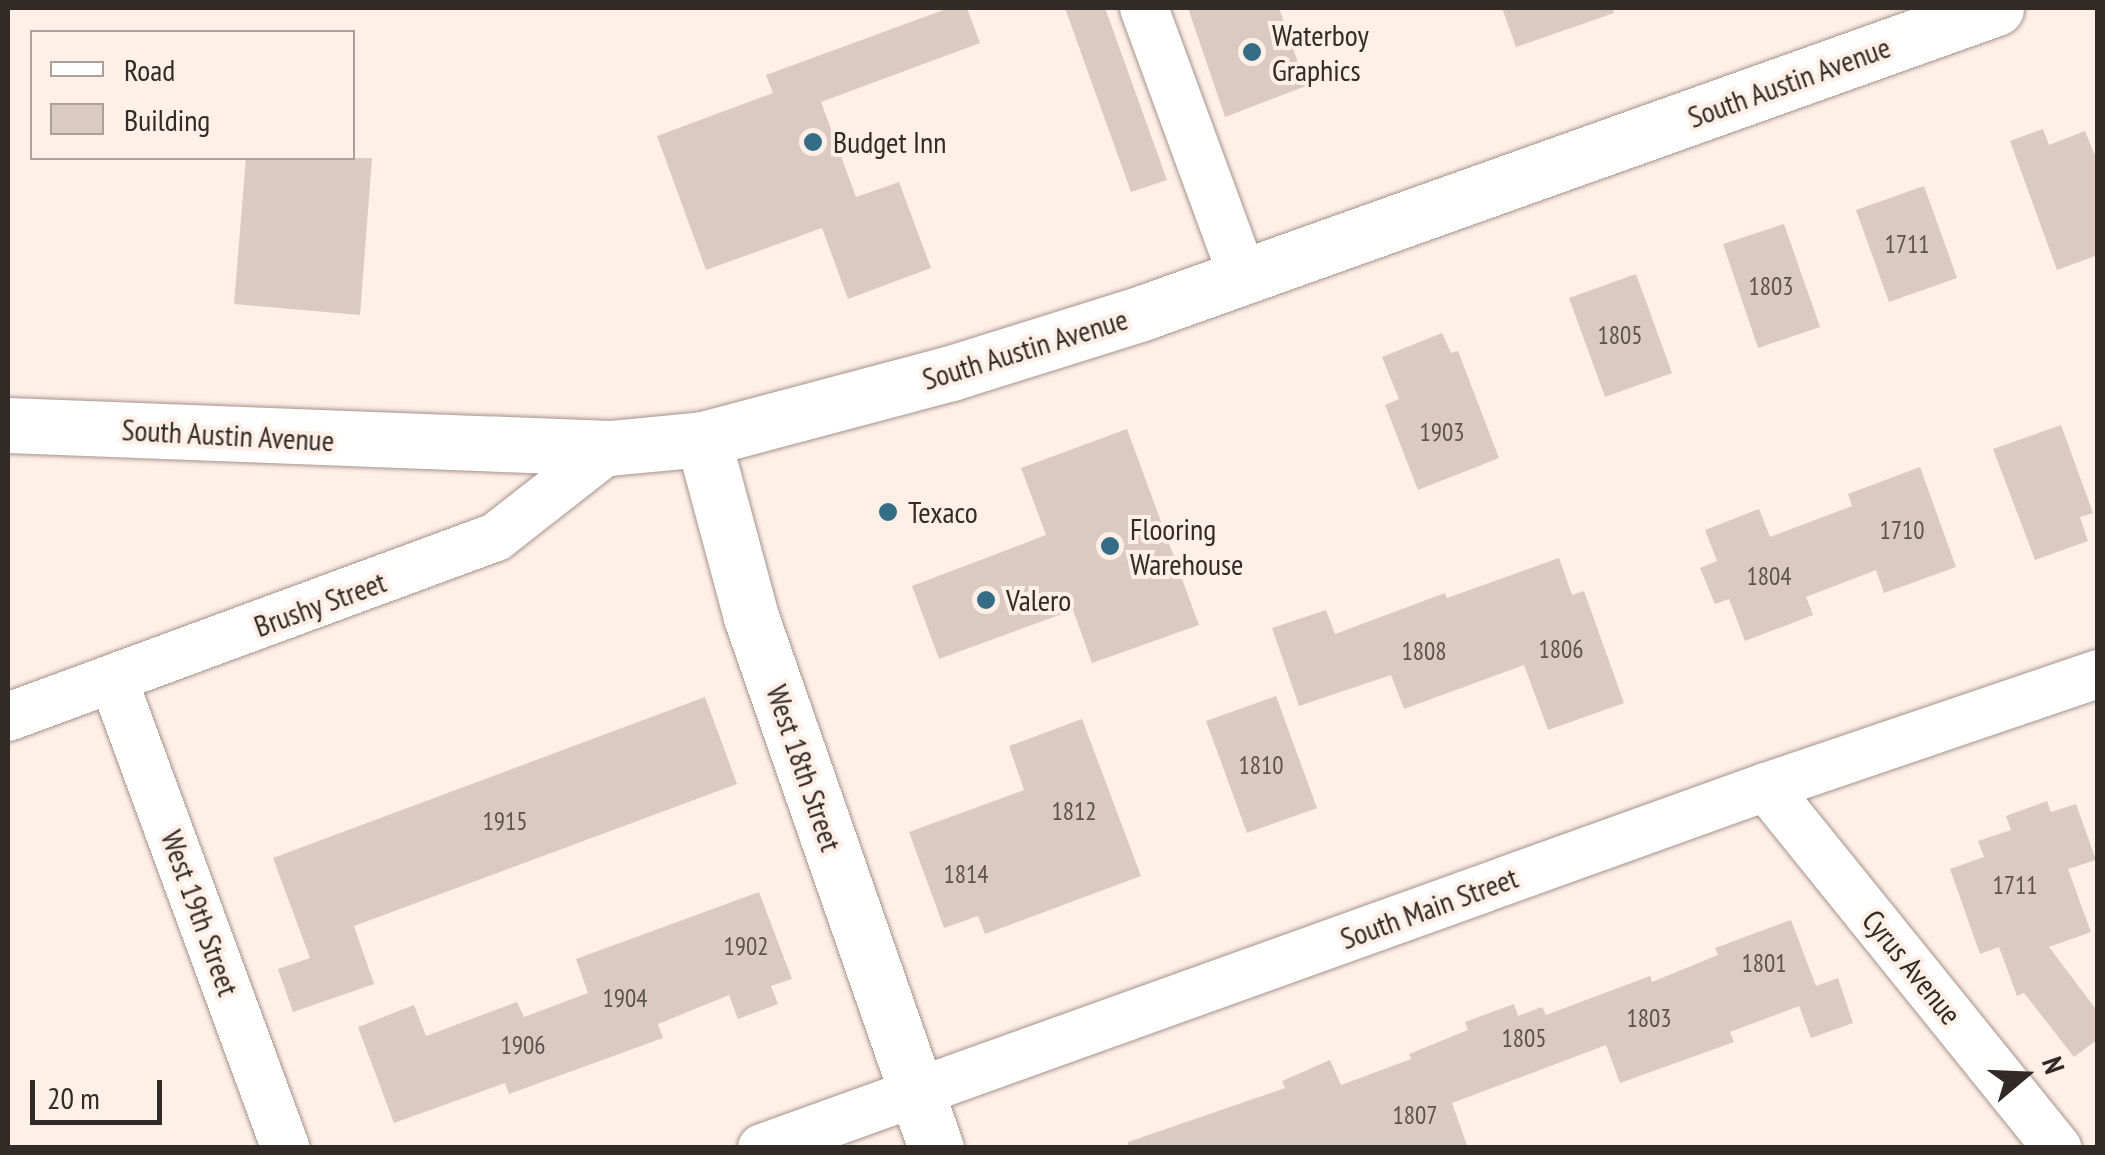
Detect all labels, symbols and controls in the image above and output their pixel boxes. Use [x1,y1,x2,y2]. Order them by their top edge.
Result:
place label: Waterboy Graphics [1272,17,1369,88]
street label: South Austin Avenue [1682,28,1896,136]
legend [30,30,355,160]
marker: Waterboy Graphics [1241,41,1263,63]
text: Road [124,50,175,89]
text: Building [124,100,210,139]
place label: Budget Inn [833,124,946,160]
marker: Budget Inn [802,131,824,153]
house number: 1711 [1885,229,1929,259]
house number: 1803 [1749,271,1793,301]
street label: South Austin Avenue [917,300,1133,398]
house number: 1805 [1598,320,1642,350]
street label: South Austin Avenue [120,411,336,459]
house number: 1903 [1420,417,1464,447]
place label: Texaco [908,494,978,530]
marker: Texaco [877,501,899,523]
place label: Flooring Warehouse [1130,511,1243,582]
house number: 1710 [1880,515,1924,545]
marker: Flooring Warehouse [1099,535,1121,557]
house number: 1804 [1747,561,1791,591]
street label: Brushy Street [249,563,391,645]
place label: Valero [1006,582,1071,618]
marker: Valero [975,589,997,611]
house number: 1806 [1539,634,1583,664]
house number: 1808 [1402,636,1446,666]
street label: West 18th Street [759,680,849,856]
house number: 1810 [1239,750,1283,780]
house number: 1812 [1052,796,1096,826]
house number: 1915 [483,806,527,836]
street label: West 19th Street [153,825,247,1001]
house number: 1814 [944,859,988,889]
street label: South Main Street [1336,859,1522,957]
house number: 1711 [1993,870,2037,900]
street label: Cyrus Avenue [1855,902,1969,1032]
house number: 1902 [724,931,768,961]
house number: 1801 [1742,948,1786,978]
house number: 1904 [603,983,647,1013]
house number: 1803 [1627,1003,1671,1033]
house number: 1805 [1502,1023,1546,1053]
north arrow [1975,1025,2075,1125]
house number: 1906 [501,1030,545,1060]
text: N [2034,1052,2074,1078]
scale bar [35,1060,168,1122]
text: 20 m [47,1078,100,1117]
house number: 1807 [1393,1100,1437,1130]

